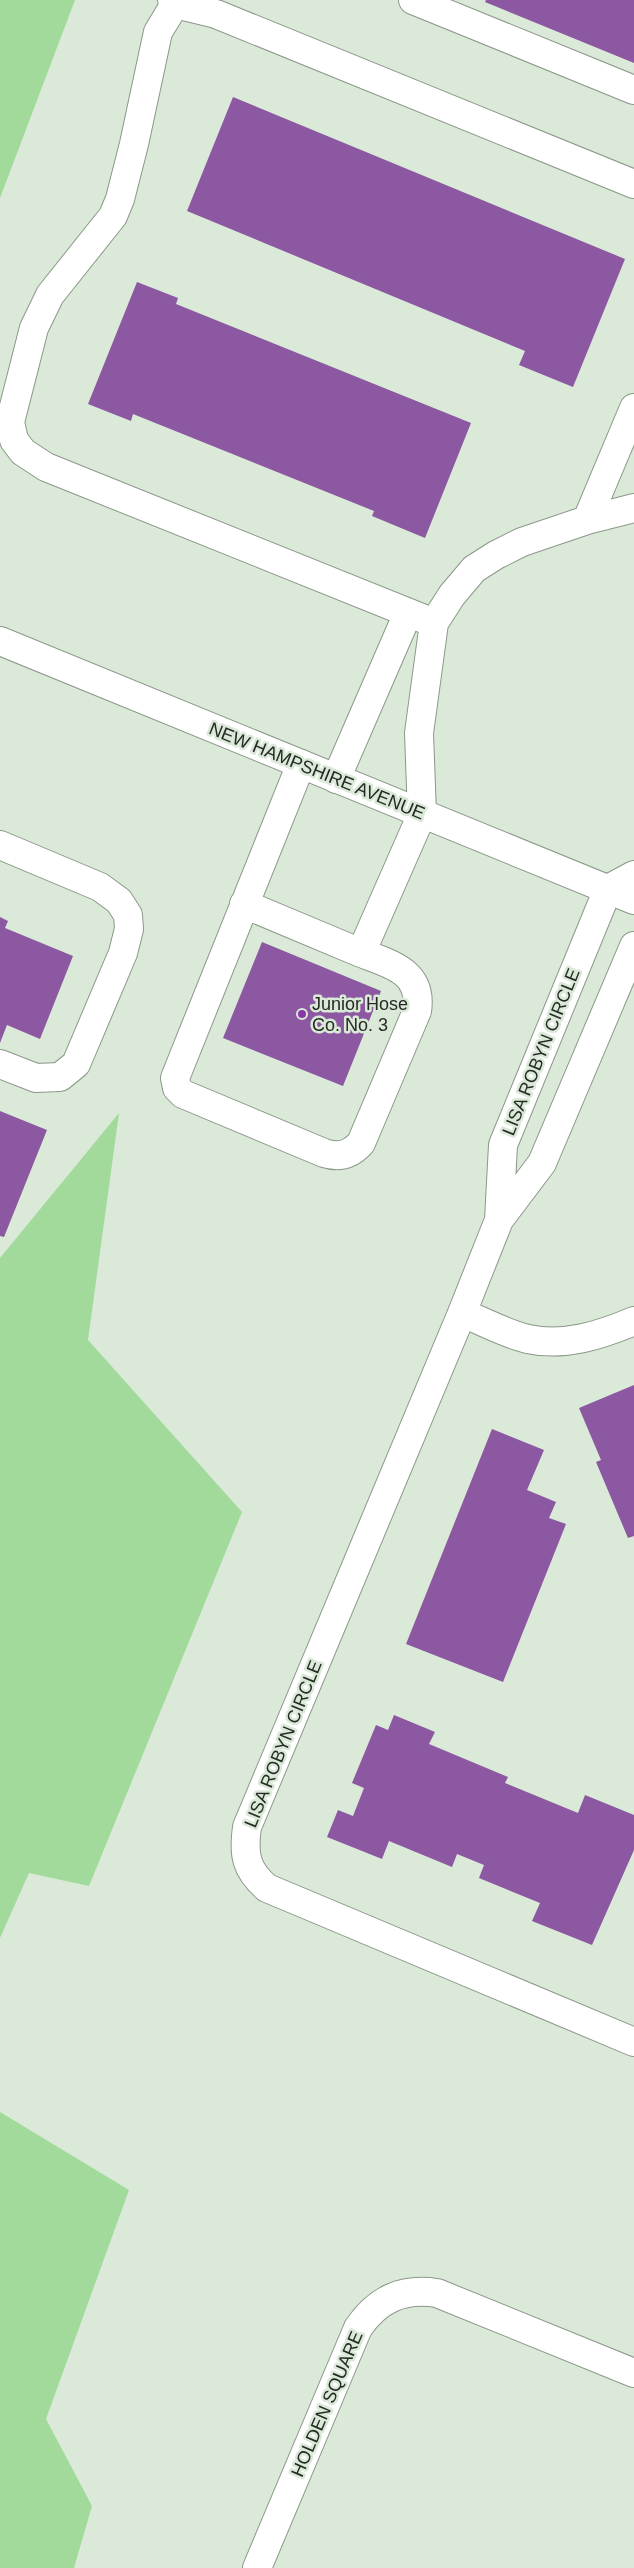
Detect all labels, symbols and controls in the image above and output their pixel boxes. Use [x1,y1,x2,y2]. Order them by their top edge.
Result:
street label: NEW HAMPSHIRE AVENUE [206,719,428,823]
street label: LISA ROBYN CIRCLE [498,966,584,1138]
place label: Junior Hose Co. No. 3 [312,994,408,1035]
marker: Junior Hose Co. No. 3 [296,1008,308,1020]
street label: LISA ROBYN CIRCLE [240,1658,326,1830]
street label: HOLDEN SQUARE [287,2328,367,2480]

